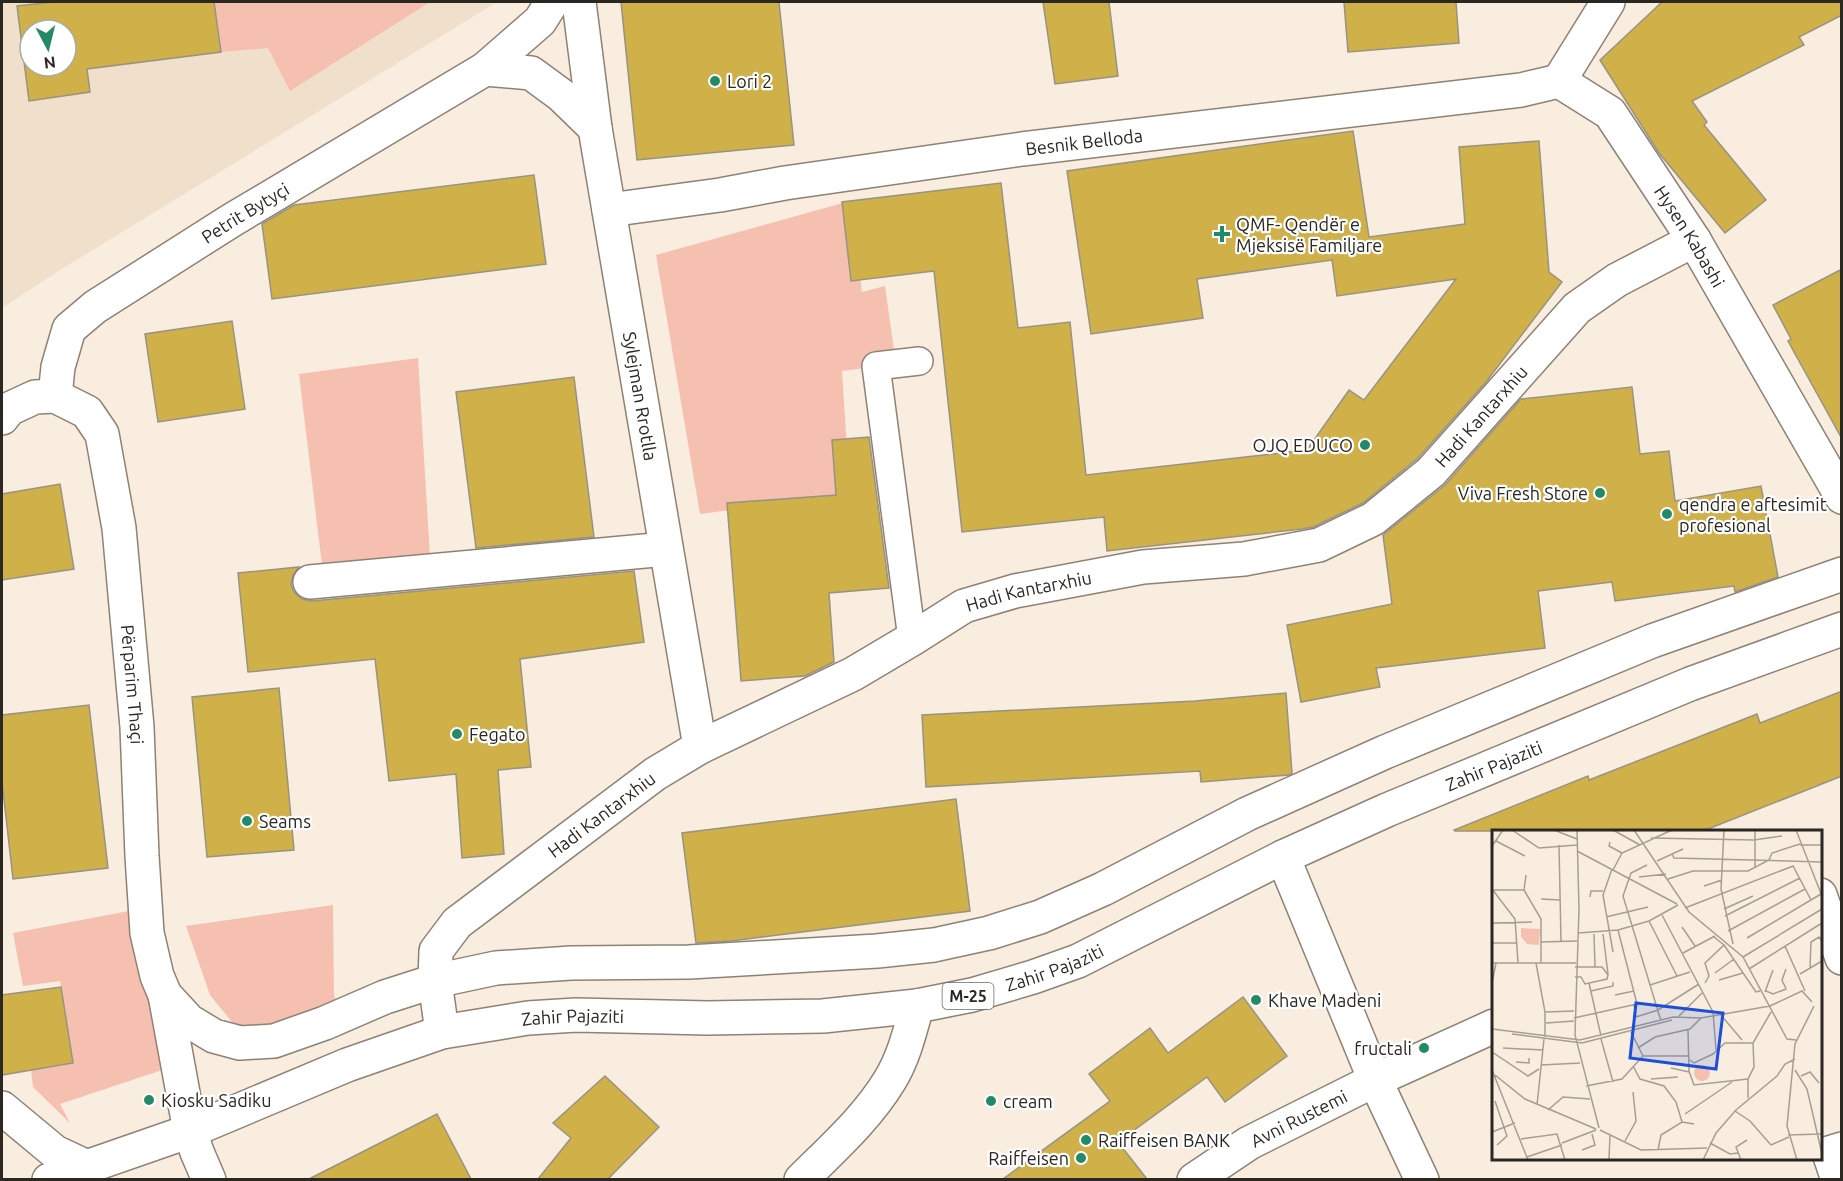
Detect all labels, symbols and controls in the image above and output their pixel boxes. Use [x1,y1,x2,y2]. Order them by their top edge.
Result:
north arrow [18,18,78,78]
text: N [43,53,57,73]
place label: Lori 2 [727,71,772,91]
marker: Lori 2 [708,74,722,88]
street label: Besnik Belloda [1024,125,1144,159]
street label: Petrit Bytyçi [198,179,292,247]
street label: Hysen Kabashi [1651,182,1729,290]
place label: QMF- Qendër e Mjeksisë Familjare [1236,214,1382,255]
marker: QMF- Qendër e Mjeksisë Familjare [1213,225,1231,243]
street label: Sylejman Rrotlla [620,330,661,462]
street label: Hadi Kantarxhiu [1431,361,1531,471]
place label: OJQ EDUCO [1252,435,1353,456]
marker: OJQ EDUCO [1358,438,1372,452]
place label: Viva Fresh Store [1458,483,1588,503]
marker: Viva Fresh Store [1593,486,1607,500]
place label: qendra e aftesimit profesional [1679,494,1827,535]
marker: qendra e aftesimit profesional [1660,507,1674,521]
street label: Hadi Kantarxhiu [963,567,1093,615]
street label: Përparim Thaçi [118,624,148,745]
place label: Fegato [469,724,526,744]
marker: Fegato [450,727,464,741]
street label: Zahir Pajaziti [1442,737,1545,795]
street label: Hadi Kantarxhiu [544,768,659,861]
place label: Seams [259,811,311,831]
marker: Seams [240,814,254,828]
inset map [1492,830,1822,1160]
street label: Zahir Pajaziti [1003,940,1107,995]
road number: M-25 [942,983,994,1009]
place label: Khave Madeni [1268,990,1381,1010]
marker: Khave Madeni [1249,993,1263,1007]
street label: Zahir Pajaziti [520,1005,624,1029]
place label: fructali [1354,1038,1412,1058]
marker: fructali [1417,1041,1431,1055]
street label: Avni Rustemi [1247,1086,1350,1151]
place label: Kiosku Sadiku [161,1090,271,1110]
place label: cream [1003,1091,1053,1111]
marker: Kiosku Sadiku [142,1093,156,1107]
marker: cream [984,1094,998,1108]
place label: Raiffeisen BANK [1098,1130,1230,1150]
marker: Raiffeisen BANK [1079,1133,1093,1147]
place label: Raiffeisen [988,1148,1069,1168]
marker: Raiffeisen [1074,1151,1088,1165]

